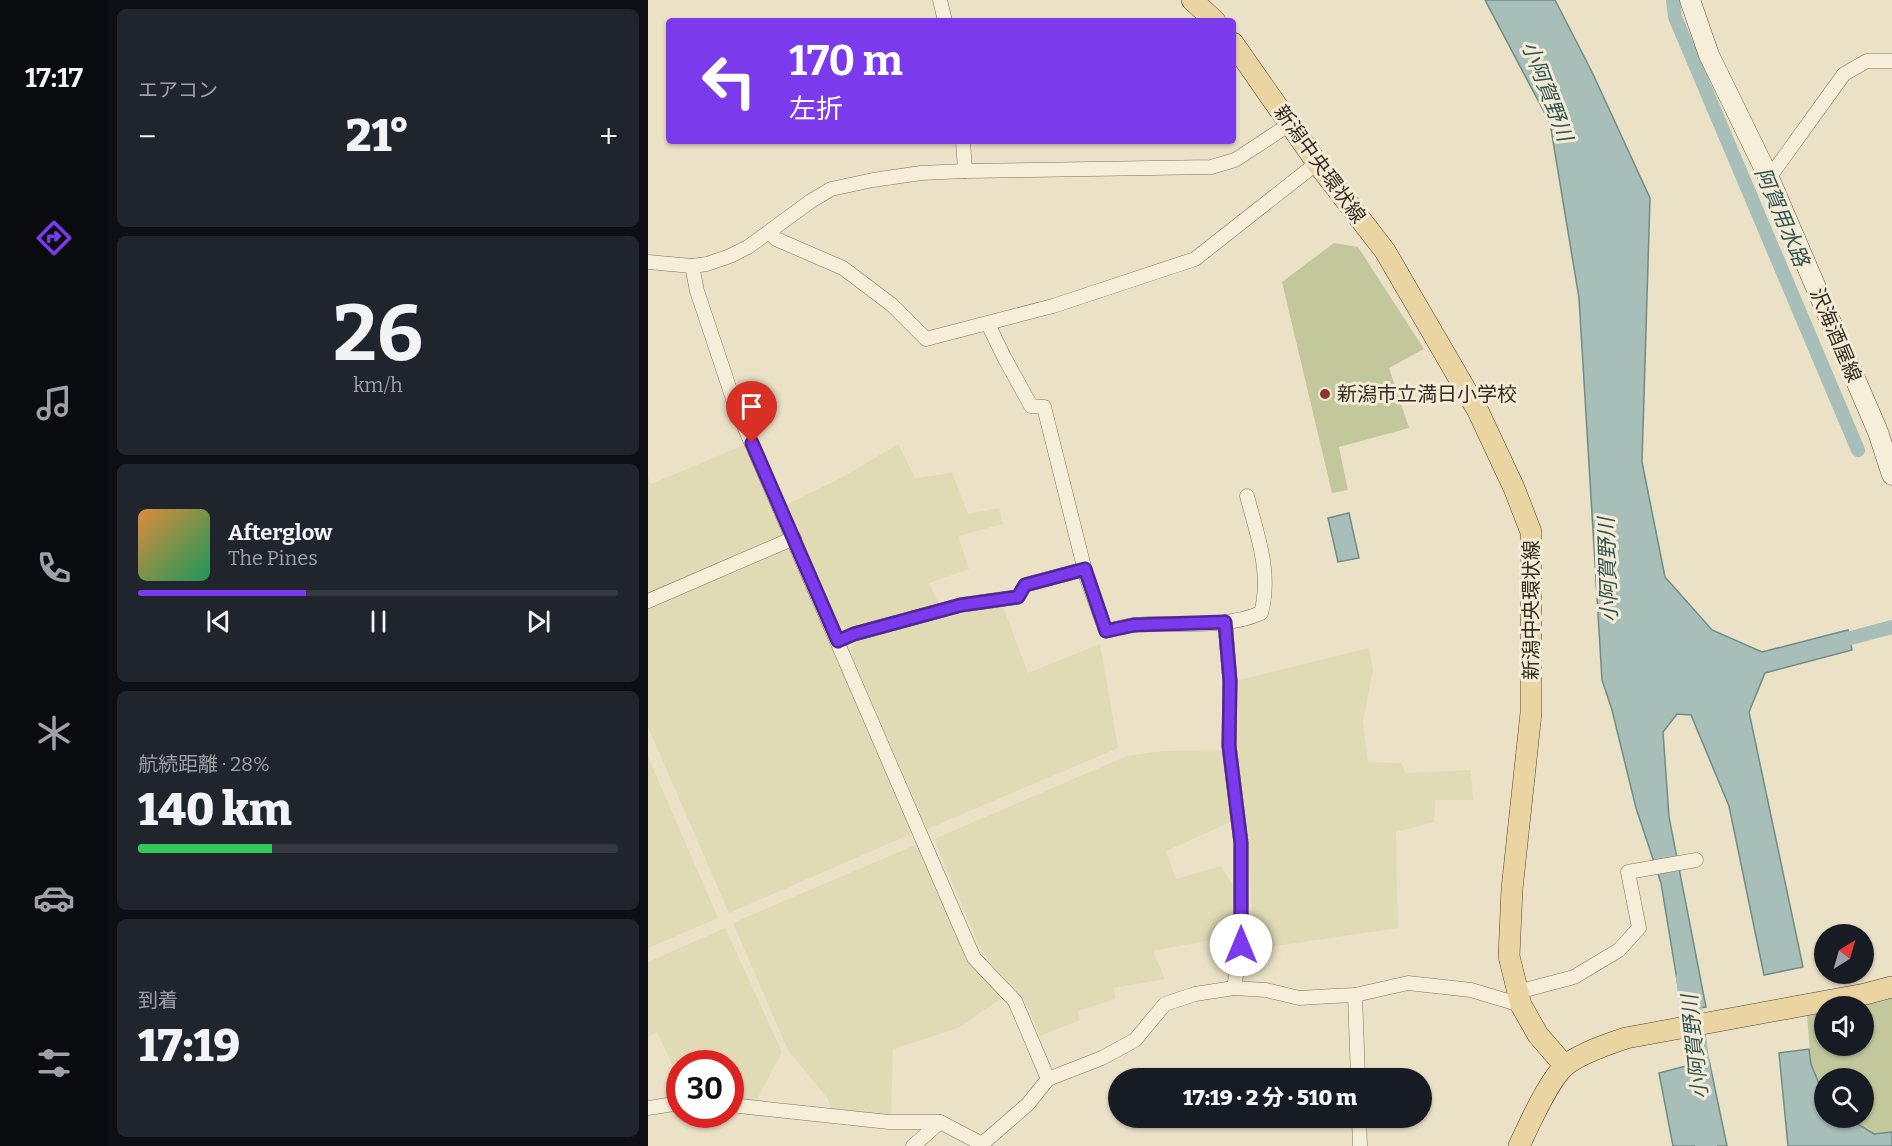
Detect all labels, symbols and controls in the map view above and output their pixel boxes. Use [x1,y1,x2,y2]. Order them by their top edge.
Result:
text: 170 m [789,36,903,86]
water label: 小阿賀野川 [1516,37,1579,147]
icon: left [690,42,768,120]
text: 17:17 [25,62,83,94]
text: エアコン [138,78,218,102]
text: 左折 [789,93,843,125]
street label: 新潟中央環状線 [1269,100,1371,228]
text: 21° [346,109,410,163]
text: − [138,117,156,157]
text: + [599,117,618,157]
water label: 阿賀用水路 [1750,164,1815,272]
icon: directions [33,217,75,259]
street label: 沢海酒屋線 [1805,284,1867,386]
text: 26 [333,287,423,381]
text: km/h [353,373,403,397]
pin [726,381,777,443]
icon: music [33,382,75,424]
place label: 新潟市立満日小学校 [1337,382,1517,406]
marker: 新潟市立満日小学校 [1318,387,1332,401]
icon: arrive [735,390,768,423]
water label: 小阿賀野川 [1593,515,1623,623]
text: Afterglow [228,519,332,546]
street label: 新潟中央環状線 [1519,540,1543,680]
text: The Pines [228,546,318,570]
icon: phone [33,547,75,589]
icon: previous [202,605,235,638]
icon: pause [362,605,395,638]
icon: next [522,605,555,638]
icon: climate [33,712,75,754]
text: 航続距離 · 28% [138,752,270,776]
text: 140 km [138,783,292,837]
icon: car [33,877,75,919]
position arrow [1209,913,1273,977]
north arrow [1814,924,1874,984]
map controls [1814,924,1874,1128]
text: 到着 [138,988,178,1012]
water label: 小阿賀野川 [1676,991,1713,1101]
button: sound [1814,996,1874,1056]
text: 17:19 [138,1019,240,1073]
icon: filters [33,1042,75,1084]
speed limit sign: 30 [666,1050,744,1128]
button: search [1814,1068,1874,1128]
text: 17:19 · 2 分 · 510 m [1183,1084,1357,1111]

